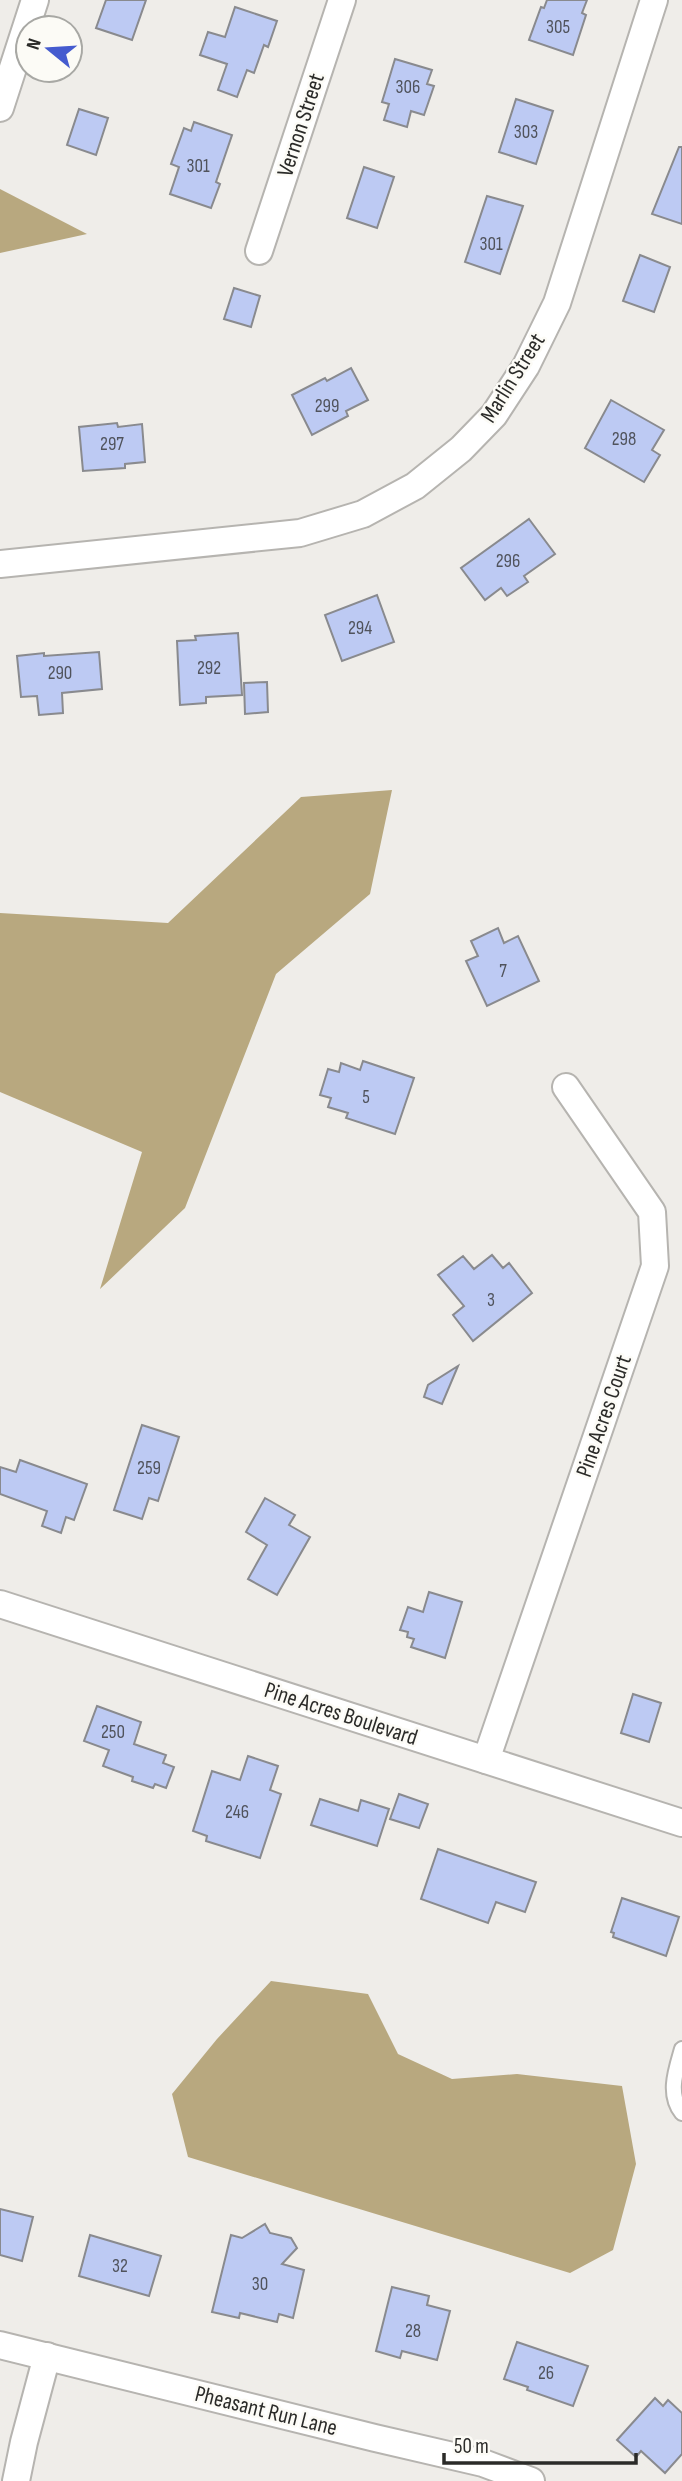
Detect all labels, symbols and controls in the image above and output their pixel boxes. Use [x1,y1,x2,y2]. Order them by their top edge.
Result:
north arrow [14,14,84,84]
house number: 305 [546,16,570,39]
text: N [22,36,47,53]
street label: Vernon Street [271,70,331,180]
house number: 306 [396,76,420,99]
house number: 303 [514,121,538,144]
house number: 301 [186,155,210,178]
house number: 301 [479,233,503,256]
street label: Marlin Street [475,328,551,428]
house number: 299 [315,395,339,418]
house number: 298 [612,428,636,451]
house number: 297 [100,433,124,456]
house number: 296 [496,550,520,573]
house number: 294 [348,617,372,640]
house number: 292 [197,657,221,680]
house number: 290 [48,662,72,685]
house number: 7 [499,960,507,983]
house number: 5 [362,1086,370,1109]
house number: 3 [487,1289,495,1312]
street label: Pine Acres Court [570,1351,638,1481]
house number: 259 [137,1457,161,1480]
street label: Pine Acres Boulevard [261,1676,421,1752]
house number: 250 [101,1721,125,1744]
house number: 246 [225,1801,249,1824]
house number: 32 [112,2255,128,2278]
house number: 30 [252,2273,268,2296]
house number: 28 [405,2320,421,2343]
house number: 26 [538,2362,554,2385]
street label: Pheasant Run Lane [192,2380,340,2442]
scale bar [444,2422,636,2466]
text: 50 m [454,2434,489,2459]

